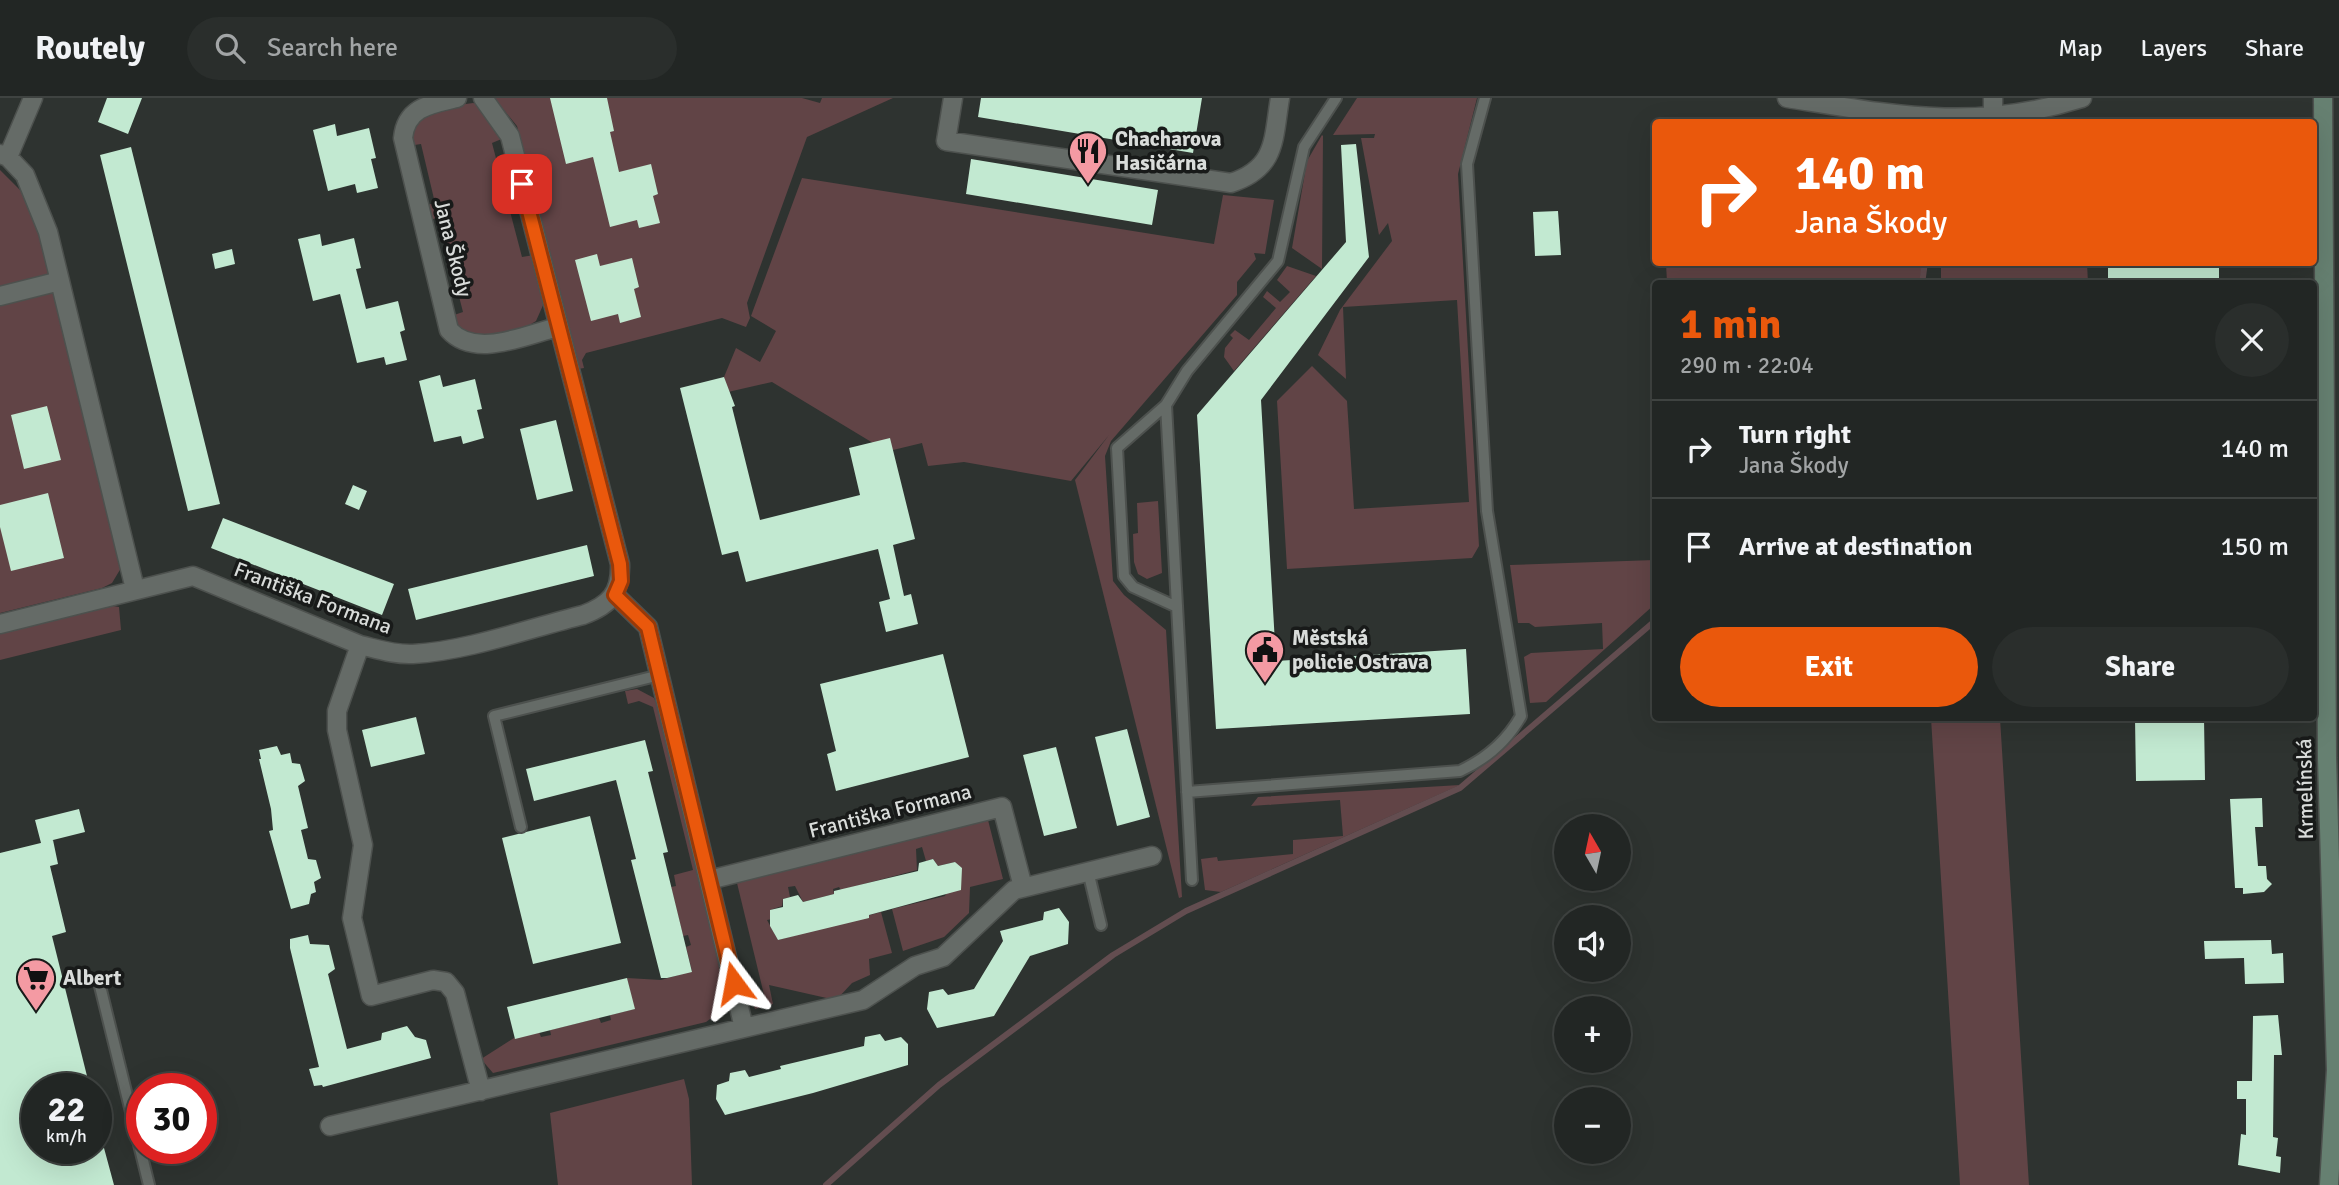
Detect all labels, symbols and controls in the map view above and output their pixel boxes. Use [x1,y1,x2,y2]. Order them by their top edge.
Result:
search box [187,17,677,80]
text: Routely [35,28,145,69]
icon: search [211,29,249,67]
text: Search here [267,32,398,64]
text: Map [2058,33,2103,63]
text: Layers [2141,33,2207,63]
text: Share [2245,33,2304,63]
place label: Chacharova Hasičárna [1115,126,1222,176]
restaurant icon: Chacharova Hasičárna [1067,130,1109,185]
text: 140 m [1795,143,1925,203]
icon: right [1680,147,1771,238]
pin [492,154,552,214]
icon: arrive [503,165,541,203]
street label: Jana Škody [428,196,478,300]
text: Jana Škody [1795,203,1947,242]
text: 1 min [1680,299,1781,350]
button: close [2215,303,2289,377]
text: 290 m · 22:04 [1680,351,1814,380]
text: Turn right [1739,419,1851,451]
icon: right [1680,430,1718,468]
text: 140 m [2220,433,2289,465]
text: Jana Škody [1739,451,1848,480]
icon: arrive [1680,528,1718,566]
text: Arrive at destination [1739,531,1972,563]
text: 150 m [2220,531,2289,563]
street label: Františka Formana [230,556,396,640]
place label: Městská policie Ostrava [1292,625,1429,675]
button: Exit [1680,627,1978,707]
button: Share [1992,627,2289,707]
public building icon: Městská policie Ostrava [1244,629,1286,684]
street label: Krmelínská [2291,738,2319,840]
street label: Františka Formana [806,778,974,844]
north arrow [1554,814,1631,891]
map controls [1554,814,1631,1164]
button: sound [1554,905,1631,982]
position arrow [697,946,771,1020]
supermarket icon: Albert [15,957,57,1012]
place label: Albert [63,965,122,991]
button: + [1554,996,1631,1073]
speed limit sign: 30 [126,1073,217,1164]
button: − [1554,1087,1631,1164]
text: 22 [48,1088,85,1131]
text: km/h [46,1125,87,1147]

